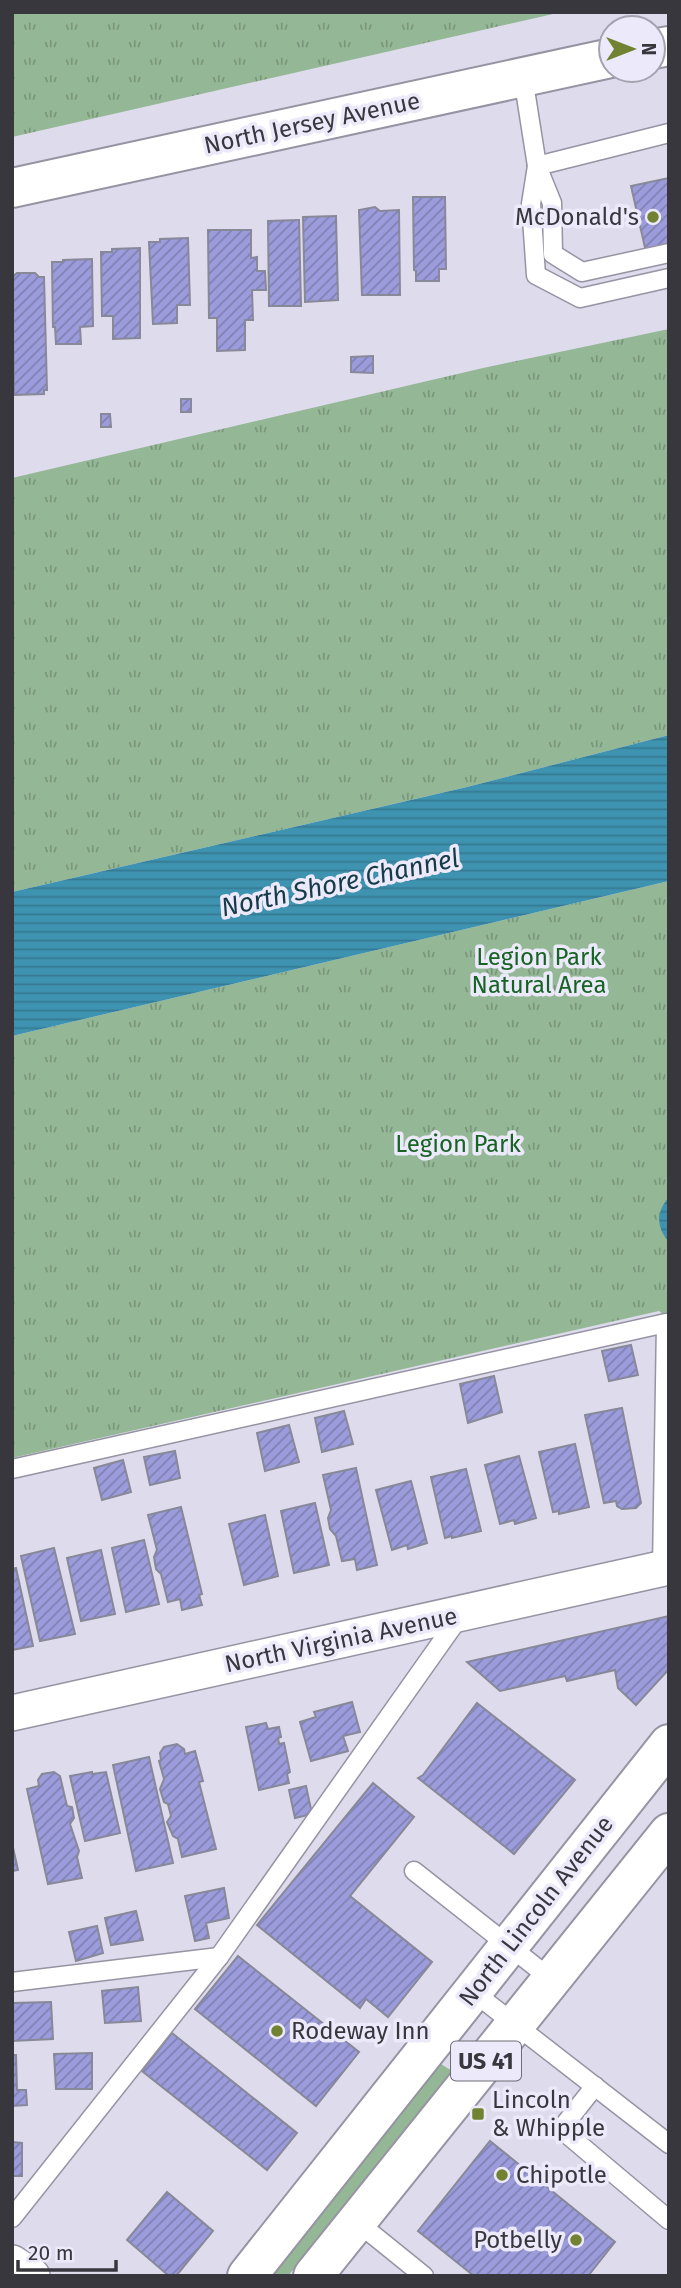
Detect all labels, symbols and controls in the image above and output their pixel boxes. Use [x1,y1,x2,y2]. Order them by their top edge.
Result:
north arrow [597,14,667,84]
text: N [637,43,660,55]
street label: North Jersey Avenue [201,86,423,160]
place label: McDonald's [515,203,639,231]
marker: McDonald's [645,209,661,225]
water label: North Shore Channel [218,843,462,923]
park label: Legion Park Natural Area [472,943,606,999]
park label: Legion Park [395,1130,521,1158]
street label: North Virginia Avenue [222,1602,460,1678]
street label: North Lincoln Avenue [453,1810,619,2012]
place label: Rodeway Inn [291,2017,430,2045]
marker: Rodeway Inn [269,2023,285,2039]
road number: US 41 [451,2042,521,2080]
place label: Lincoln & Whipple [492,2086,605,2142]
marker: Lincoln & Whipple [470,2106,486,2122]
place label: Chipotle [516,2161,607,2189]
marker: Chipotle [494,2167,510,2183]
place label: Potbelly [473,2226,562,2254]
scale bar [18,2228,116,2272]
marker: Potbelly [568,2232,584,2248]
text: 20 m [28,2240,74,2266]

